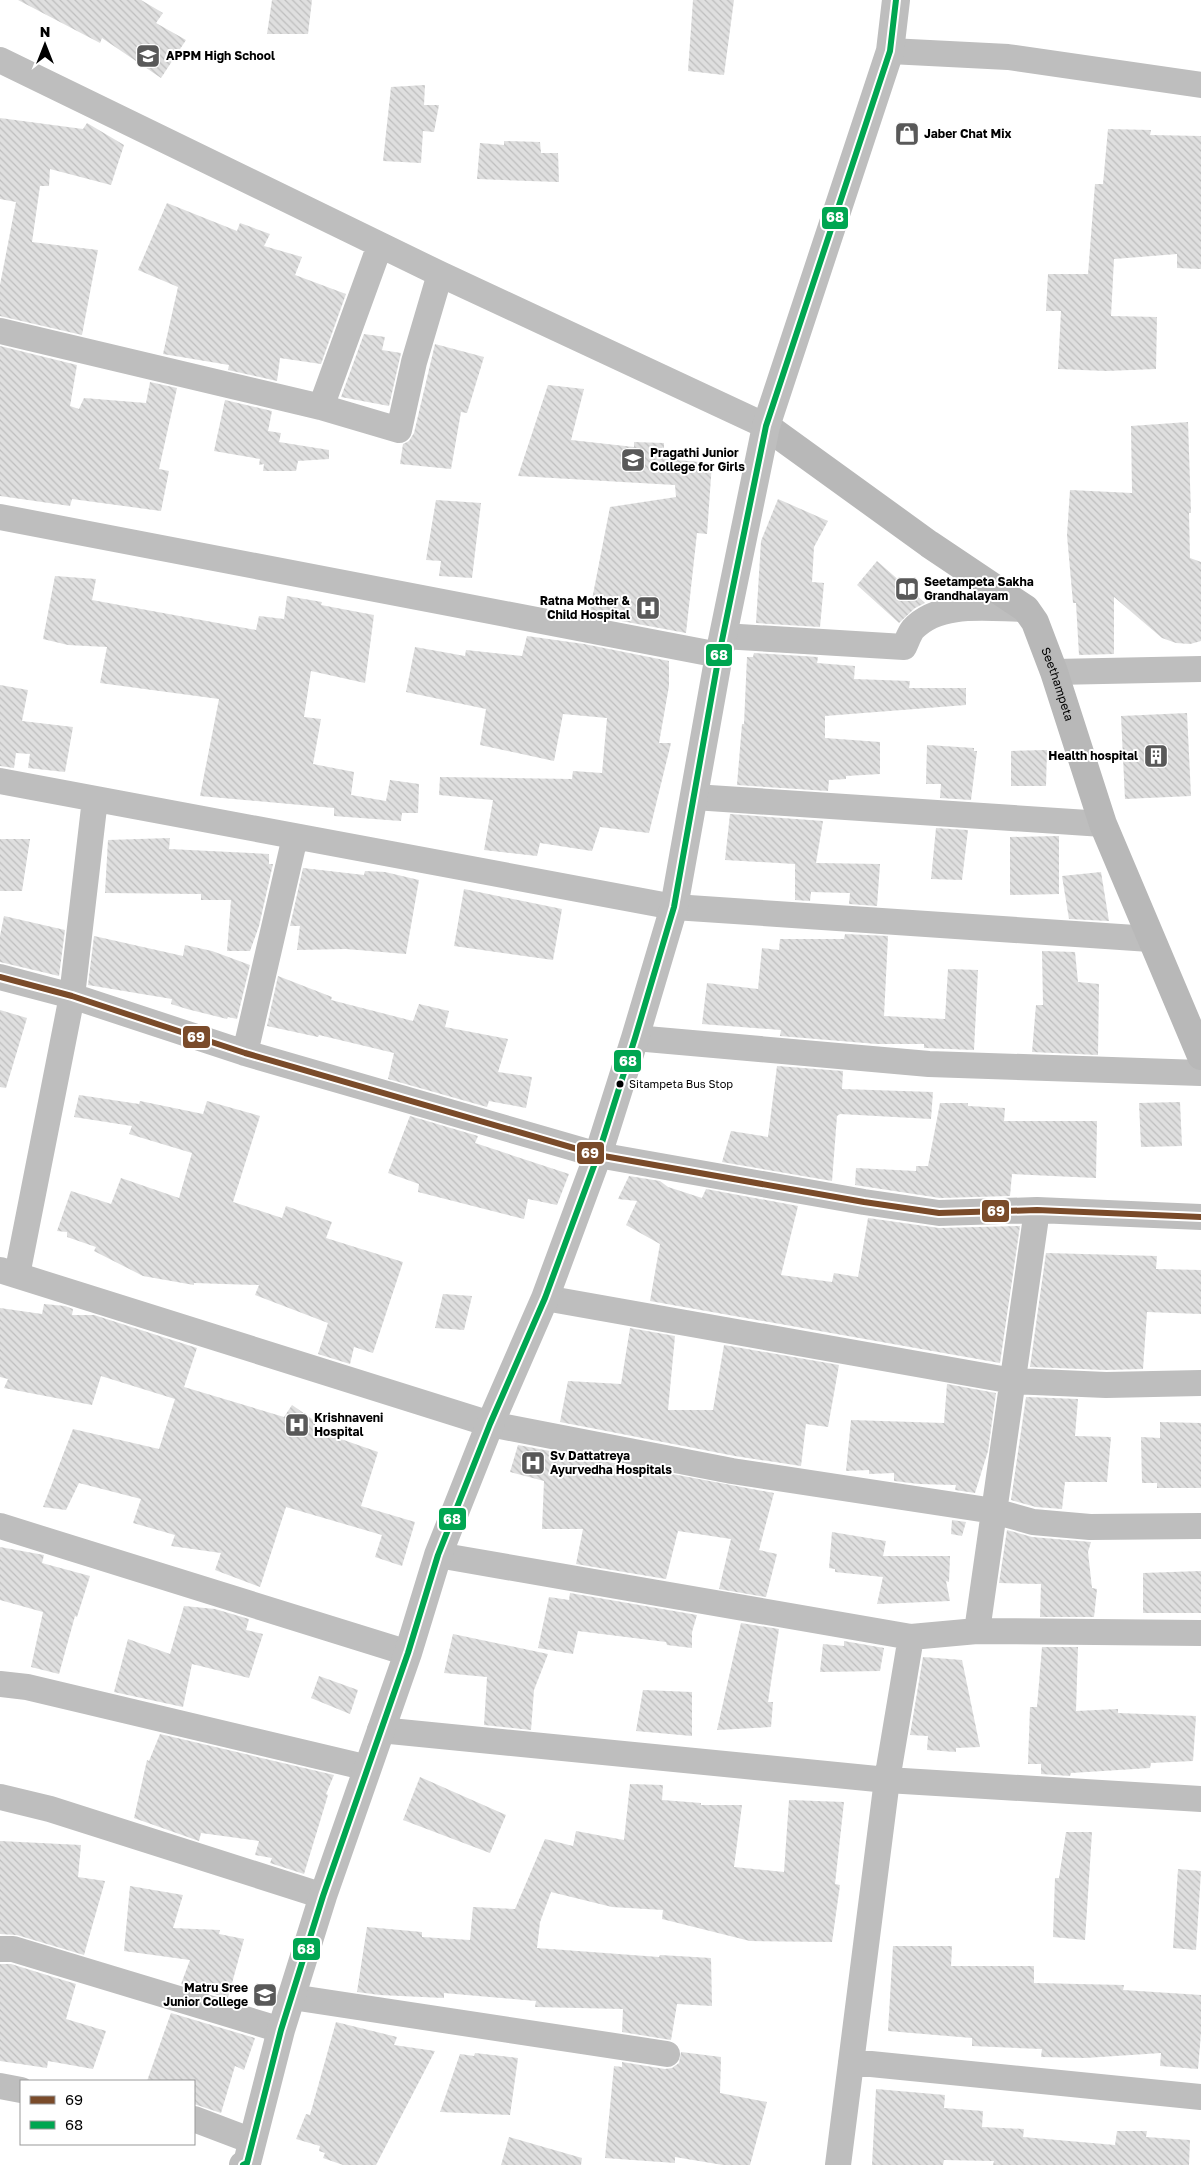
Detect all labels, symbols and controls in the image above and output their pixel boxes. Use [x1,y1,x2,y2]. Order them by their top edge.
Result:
north arrow [20,20,70,70]
text: N [40,23,50,40]
school or university icon: APPM High School [135,43,161,69]
place label: APPM High School [166,48,275,63]
shop icon: Jaber Chat Mix [894,121,920,147]
place label: Jaber Chat Mix [924,126,1011,141]
line badge: 68 [821,206,849,230]
text: 68 [826,208,844,225]
place label: Pragathi Junior College for Girls [650,445,745,474]
school or university icon: Pragathi Junior College for Girls [620,447,646,473]
place label: Seetampeta Sakha Grandhalayam [924,574,1034,603]
library icon: Seetampeta Sakha Grandhalayam [894,576,920,602]
place label: Ratna Mother & Child Hospital [540,593,630,622]
hospital icon: Ratna Mother & Child Hospital [635,595,661,621]
line badge: 68 [705,643,733,667]
street label: Seethampeta [1038,645,1077,723]
text: 68 [710,646,728,663]
building icon: Health hospital [1143,743,1169,769]
place label: Health hospital [1048,748,1138,763]
line badge: 69 [182,1025,211,1049]
text: 69 [187,1028,205,1045]
line badge: 68 [613,1049,642,1073]
text: 68 [619,1052,637,1069]
place label: Sitampeta Bus Stop [629,1077,733,1090]
marker: Sitampeta Bus Stop [615,1079,625,1089]
line badge: 69 [576,1141,605,1165]
text: 69 [581,1144,599,1161]
line badge: 69 [981,1199,1010,1223]
text: 69 [987,1202,1005,1219]
place label: Krishnaveni Hospital [314,1410,383,1439]
hospital icon: Krishnaveni Hospital [284,1412,310,1438]
place label: Sv Dattatreya Ayurvedha Hospitals [550,1448,672,1477]
hospital icon: Sv Dattatreya Ayurvedha Hospitals [520,1450,546,1476]
line badge: 68 [438,1507,467,1531]
text: 68 [443,1510,461,1527]
line badge: 68 [292,1937,321,1961]
text: 68 [297,1940,315,1957]
place label: Matru Sree Junior College [163,1980,248,2009]
school or university icon: Matru Sree Junior College [252,1982,278,2008]
legend [20,2080,195,2145]
text: 69 [65,2090,83,2108]
text: 68 [65,2115,83,2133]

